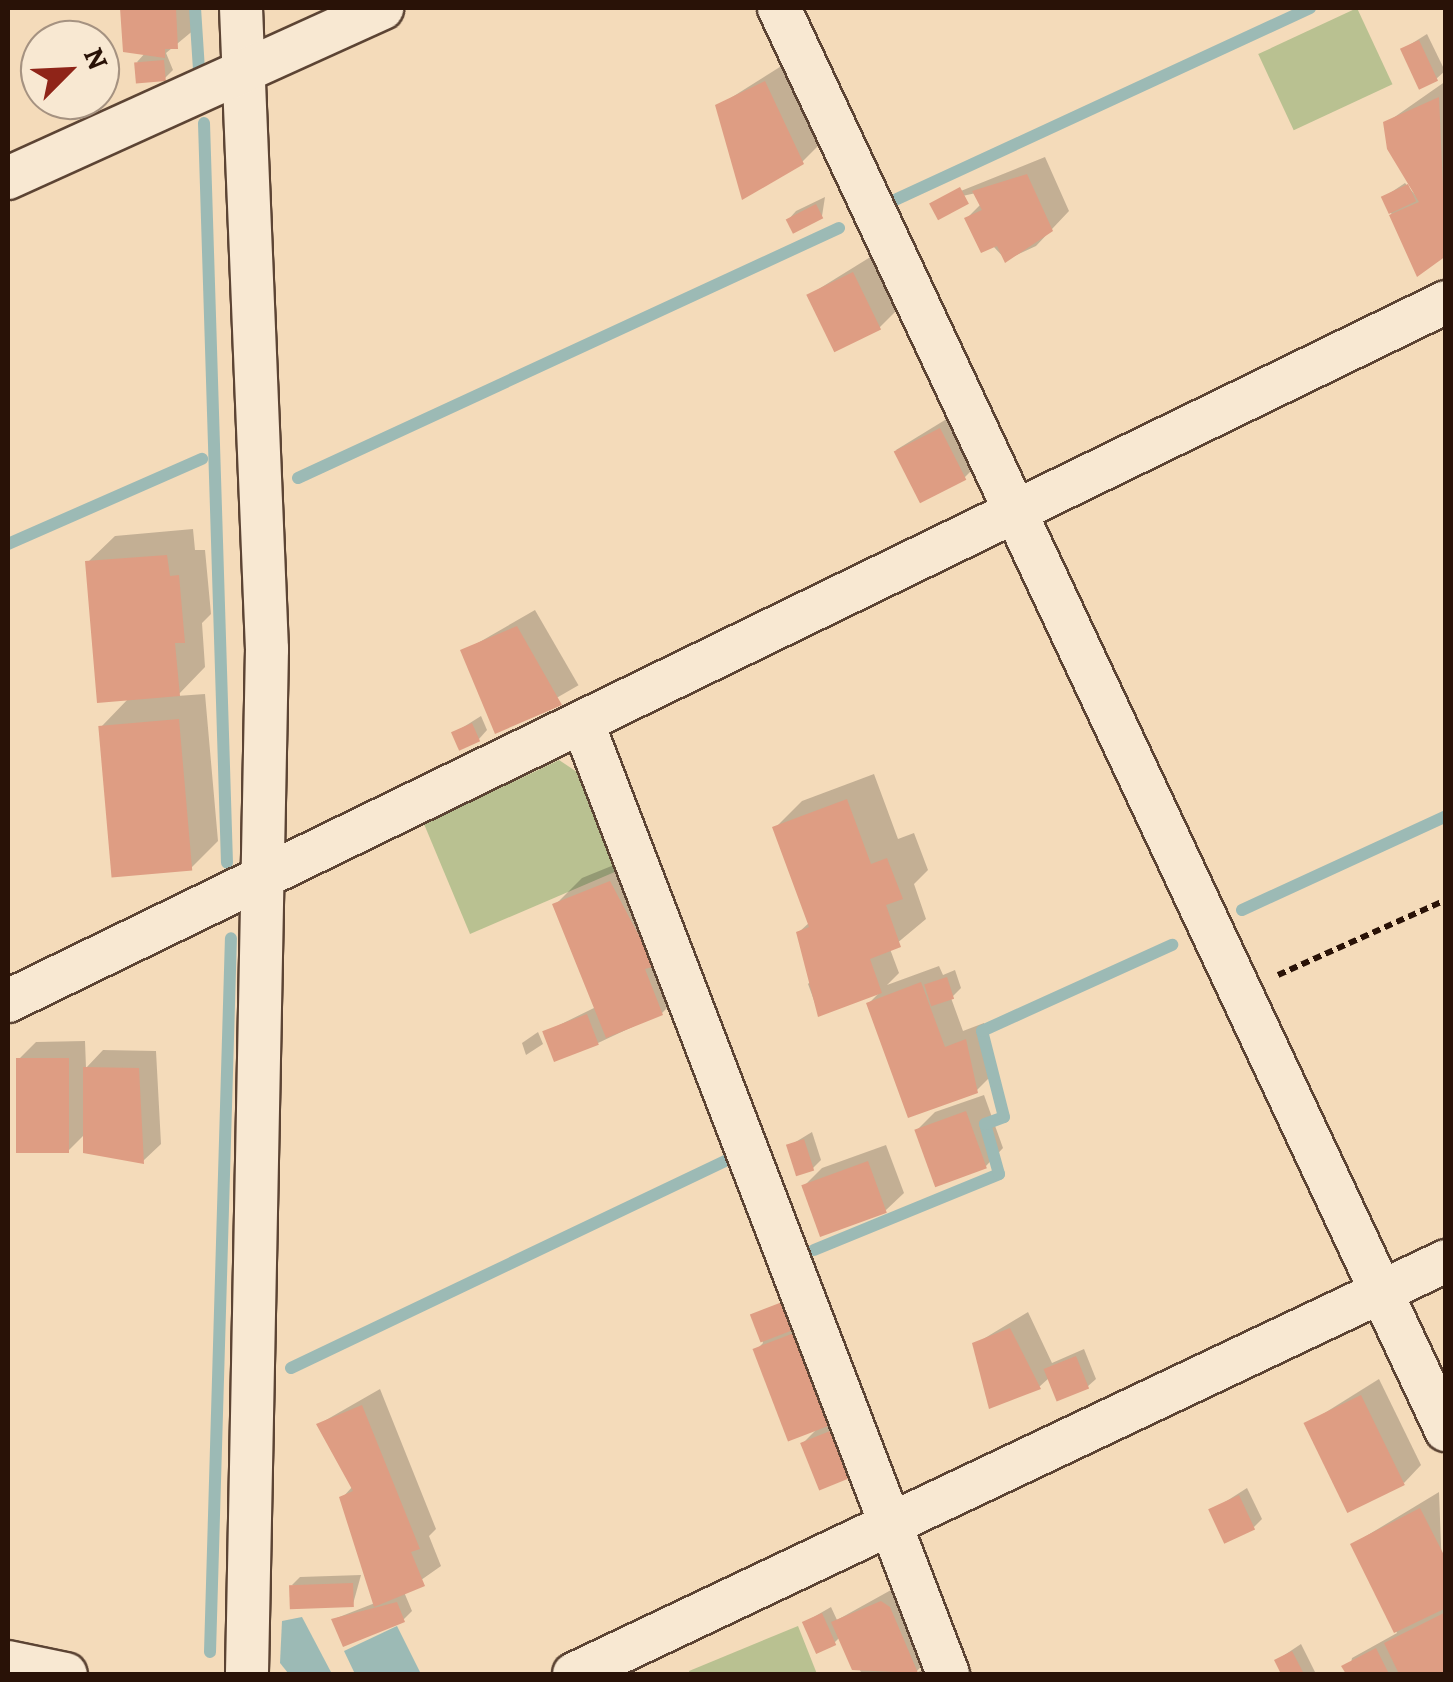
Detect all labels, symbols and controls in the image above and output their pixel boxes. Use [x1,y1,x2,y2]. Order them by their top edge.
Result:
north arrow [20,20,120,120]
text: N [74,42,117,76]

